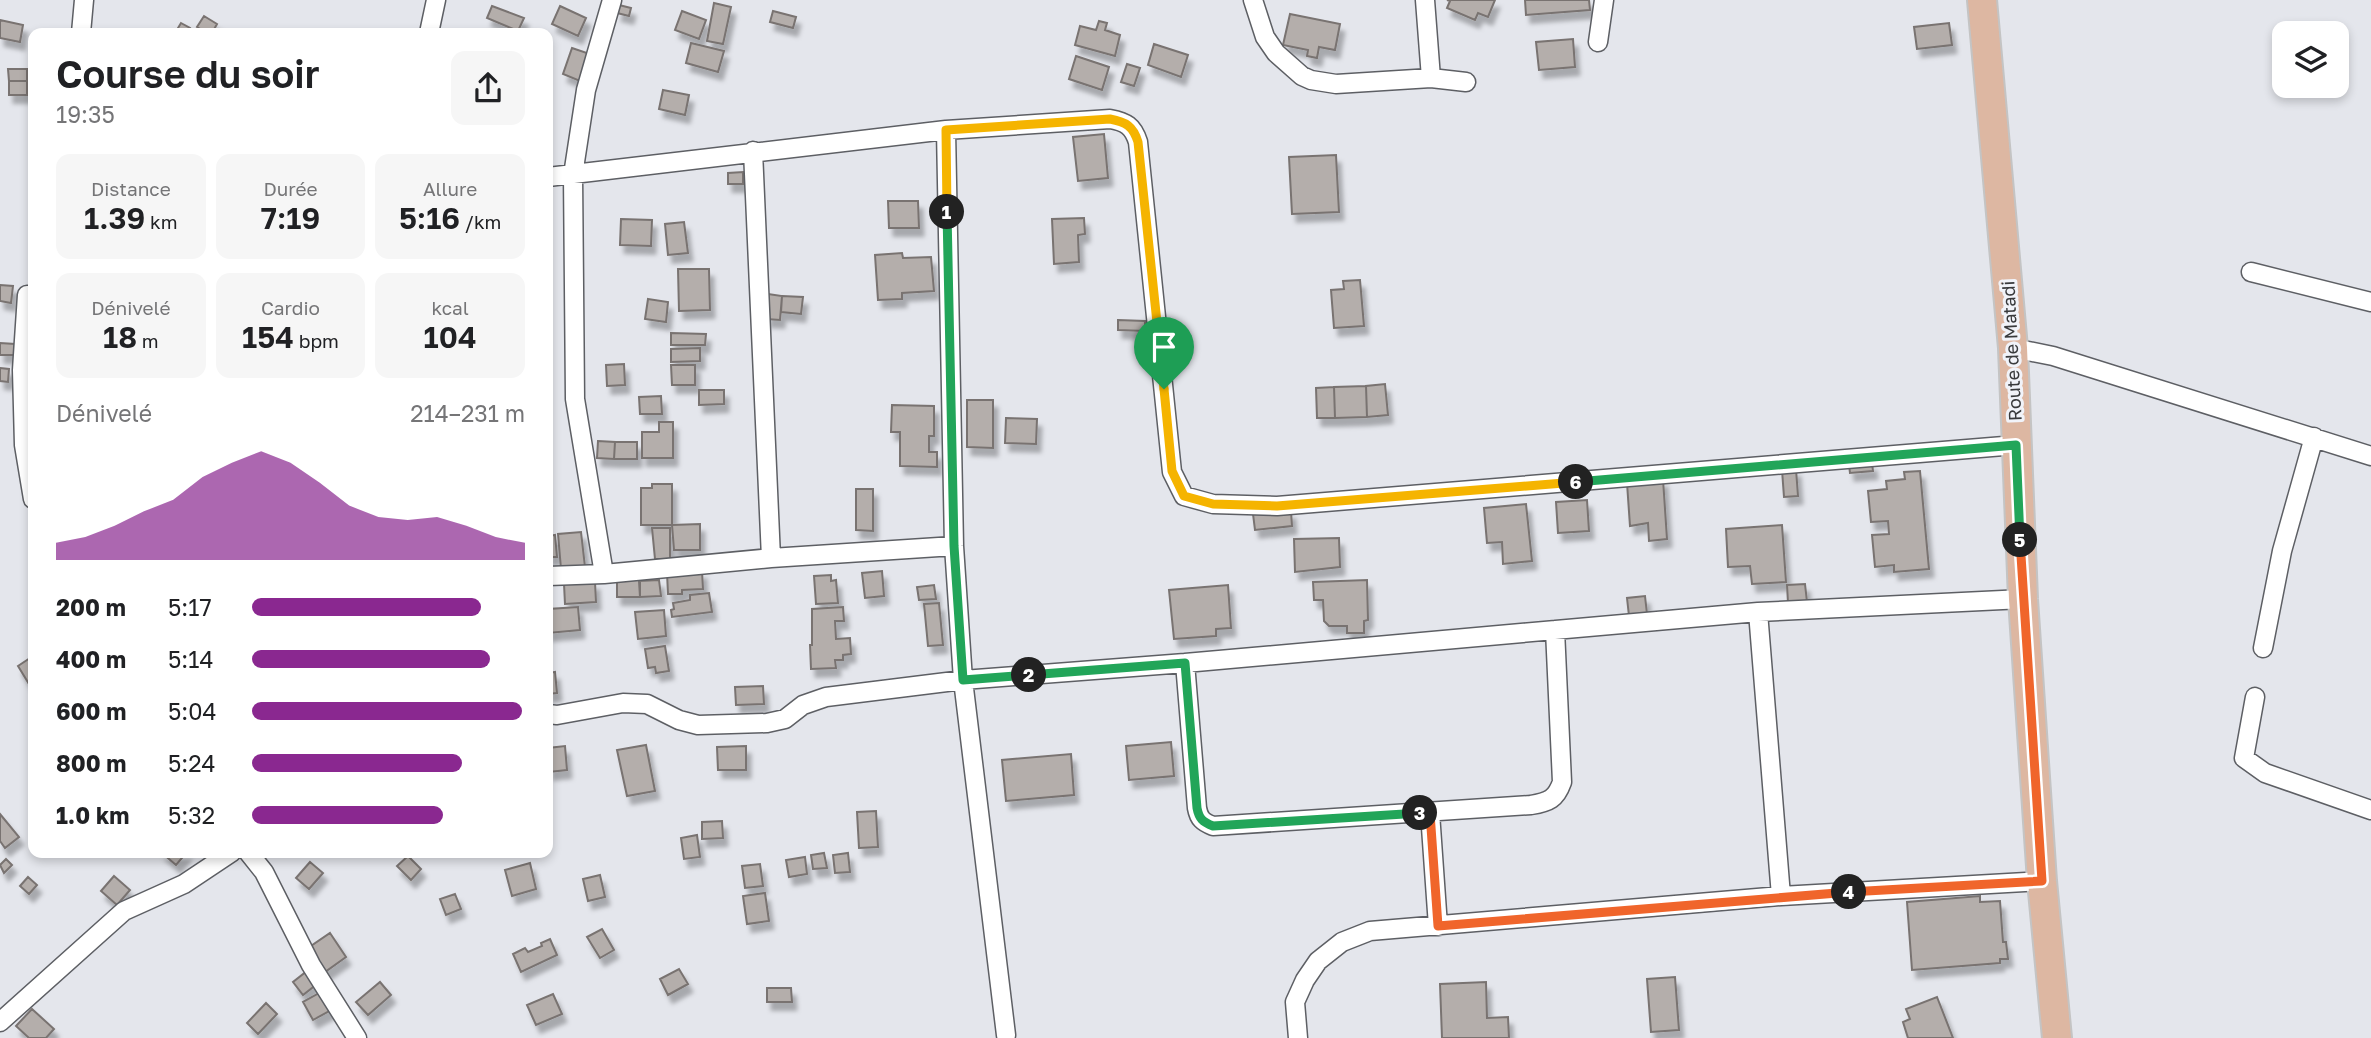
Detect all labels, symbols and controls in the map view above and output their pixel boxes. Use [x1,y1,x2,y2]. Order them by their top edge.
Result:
map controls [2272,21,2349,98]
button: layers [2272,21,2349,98]
text: Course du soir [56,51,319,96]
button: share [451,51,525,125]
text: 19:35 [56,100,115,128]
text: Distance [91,177,171,200]
text: Durée [263,177,318,200]
text: Allure [423,177,477,200]
pin: 1 [930,194,964,230]
text: 1.39 [84,200,145,236]
text: 7:19 [261,200,320,236]
text: 5:16 [399,200,460,236]
text: 1 [942,200,951,223]
text: km [145,210,178,233]
text: /km [460,210,501,233]
street label: Route de Matadi [1996,280,2026,422]
text: Dénivelé [91,296,170,319]
text: Cardio [261,296,320,319]
text: kcal [431,296,469,319]
pin [1134,317,1194,389]
text: 18 [103,319,137,355]
text: 154 [242,319,294,355]
text: 104 [424,319,477,355]
icon: arrive [1145,328,1183,366]
text: m [137,329,159,352]
text: bpm [294,329,339,352]
text: Dénivelé [56,399,152,427]
text: 214–231 m [410,399,525,427]
pin: 6 [1558,464,1594,500]
text: 6 [1569,470,1582,493]
pin: 5 [2002,522,2038,558]
text: 5 [2014,528,2025,551]
text: 200 m [56,593,126,621]
text: 5:17 [168,593,212,621]
text: 400 m [56,645,126,673]
text: 5:14 [168,645,213,673]
pin: 2 [1012,658,1046,692]
text: 2 [1023,663,1034,686]
text: 600 m [56,697,126,725]
text: 5:04 [168,697,217,725]
text: 800 m [56,749,127,777]
text: 5:24 [168,749,216,777]
pin: 3 [1402,796,1438,830]
text: 1.0 km [56,801,129,829]
text: 5:32 [168,801,215,829]
text: 3 [1414,801,1425,824]
pin: 4 [1832,874,1867,910]
text: 4 [1843,880,1854,903]

